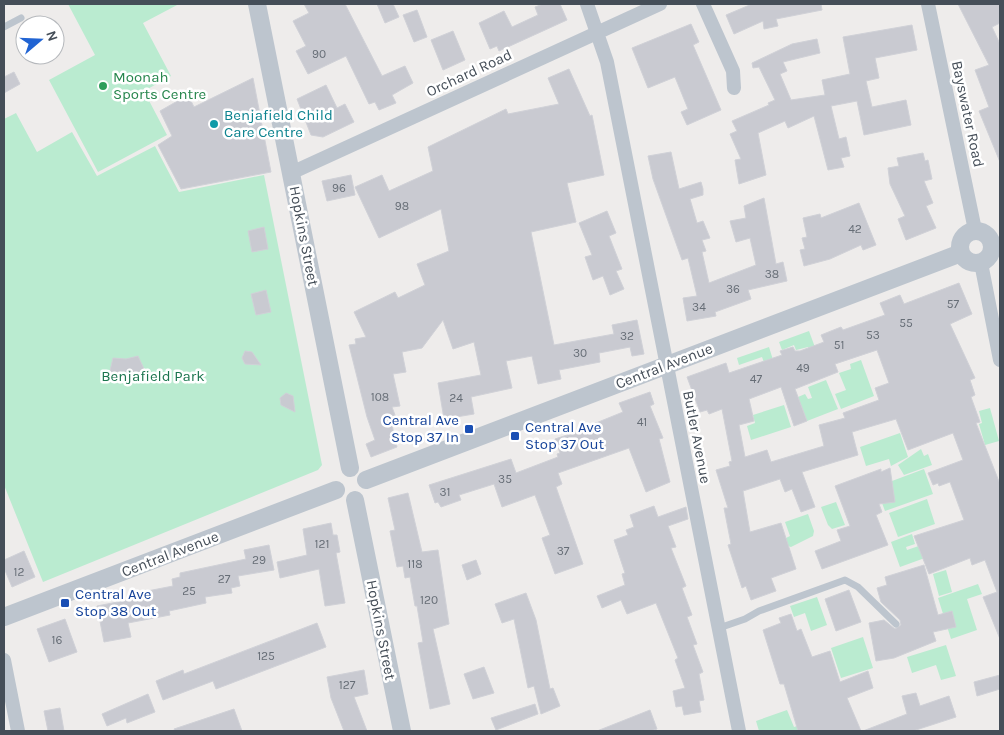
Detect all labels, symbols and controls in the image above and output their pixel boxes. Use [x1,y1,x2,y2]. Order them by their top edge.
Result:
north arrow [15,15,65,65]
text: N [42,28,61,43]
street label: Orchard Road [423,45,515,101]
house number: 90 [312,47,326,61]
street label: Bayswater Road [948,59,988,169]
place label: Moonah Sports Centre [113,68,206,103]
marker: Moonah Sports Centre [97,80,109,92]
place label: Benjafield Child Care Centre [224,106,333,141]
marker: Benjafield Child Care Centre [208,118,220,130]
house number: 96 [332,181,346,195]
street label: Hopkins Street [285,184,323,288]
house number: 98 [395,199,409,213]
house number: 42 [848,222,862,236]
house number: 38 [765,267,779,281]
house number: 36 [726,282,740,296]
house number: 57 [947,297,960,311]
house number: 34 [692,300,706,314]
house number: 55 [899,316,913,330]
house number: 53 [866,328,880,342]
house number: 32 [620,329,634,343]
house number: 51 [834,338,844,352]
street label: Central Avenue [613,339,715,393]
house number: 30 [573,346,587,360]
house number: 49 [796,361,810,375]
park label: Benjafield Park [101,367,205,385]
house number: 47 [750,372,763,386]
street label: Butler Avenue [679,389,715,485]
house number: 108 [371,390,389,404]
house number: 24 [449,391,463,405]
place label: Central Ave Stop 37 In [382,411,459,446]
house number: 41 [637,415,647,429]
place label: Central Ave Stop 37 Out [525,418,604,453]
marker: Central Ave Stop 37 In [463,423,475,435]
marker: Central Ave Stop 37 Out [509,430,521,442]
house number: 35 [498,472,512,486]
house number: 31 [439,485,451,499]
street label: Central Avenue [119,527,221,581]
house number: 121 [315,537,329,551]
house number: 37 [557,544,570,558]
house number: 29 [252,553,266,567]
house number: 118 [407,557,423,571]
house number: 12 [14,565,25,579]
house number: 27 [218,572,231,586]
street label: Hopkins Street [362,578,400,682]
house number: 25 [182,584,196,598]
place label: Central Ave Stop 38 Out [75,585,157,620]
house number: 120 [420,593,438,607]
marker: Central Ave Stop 38 Out [59,597,71,609]
house number: 16 [52,633,63,647]
house number: 125 [257,649,275,663]
house number: 127 [339,678,356,692]

